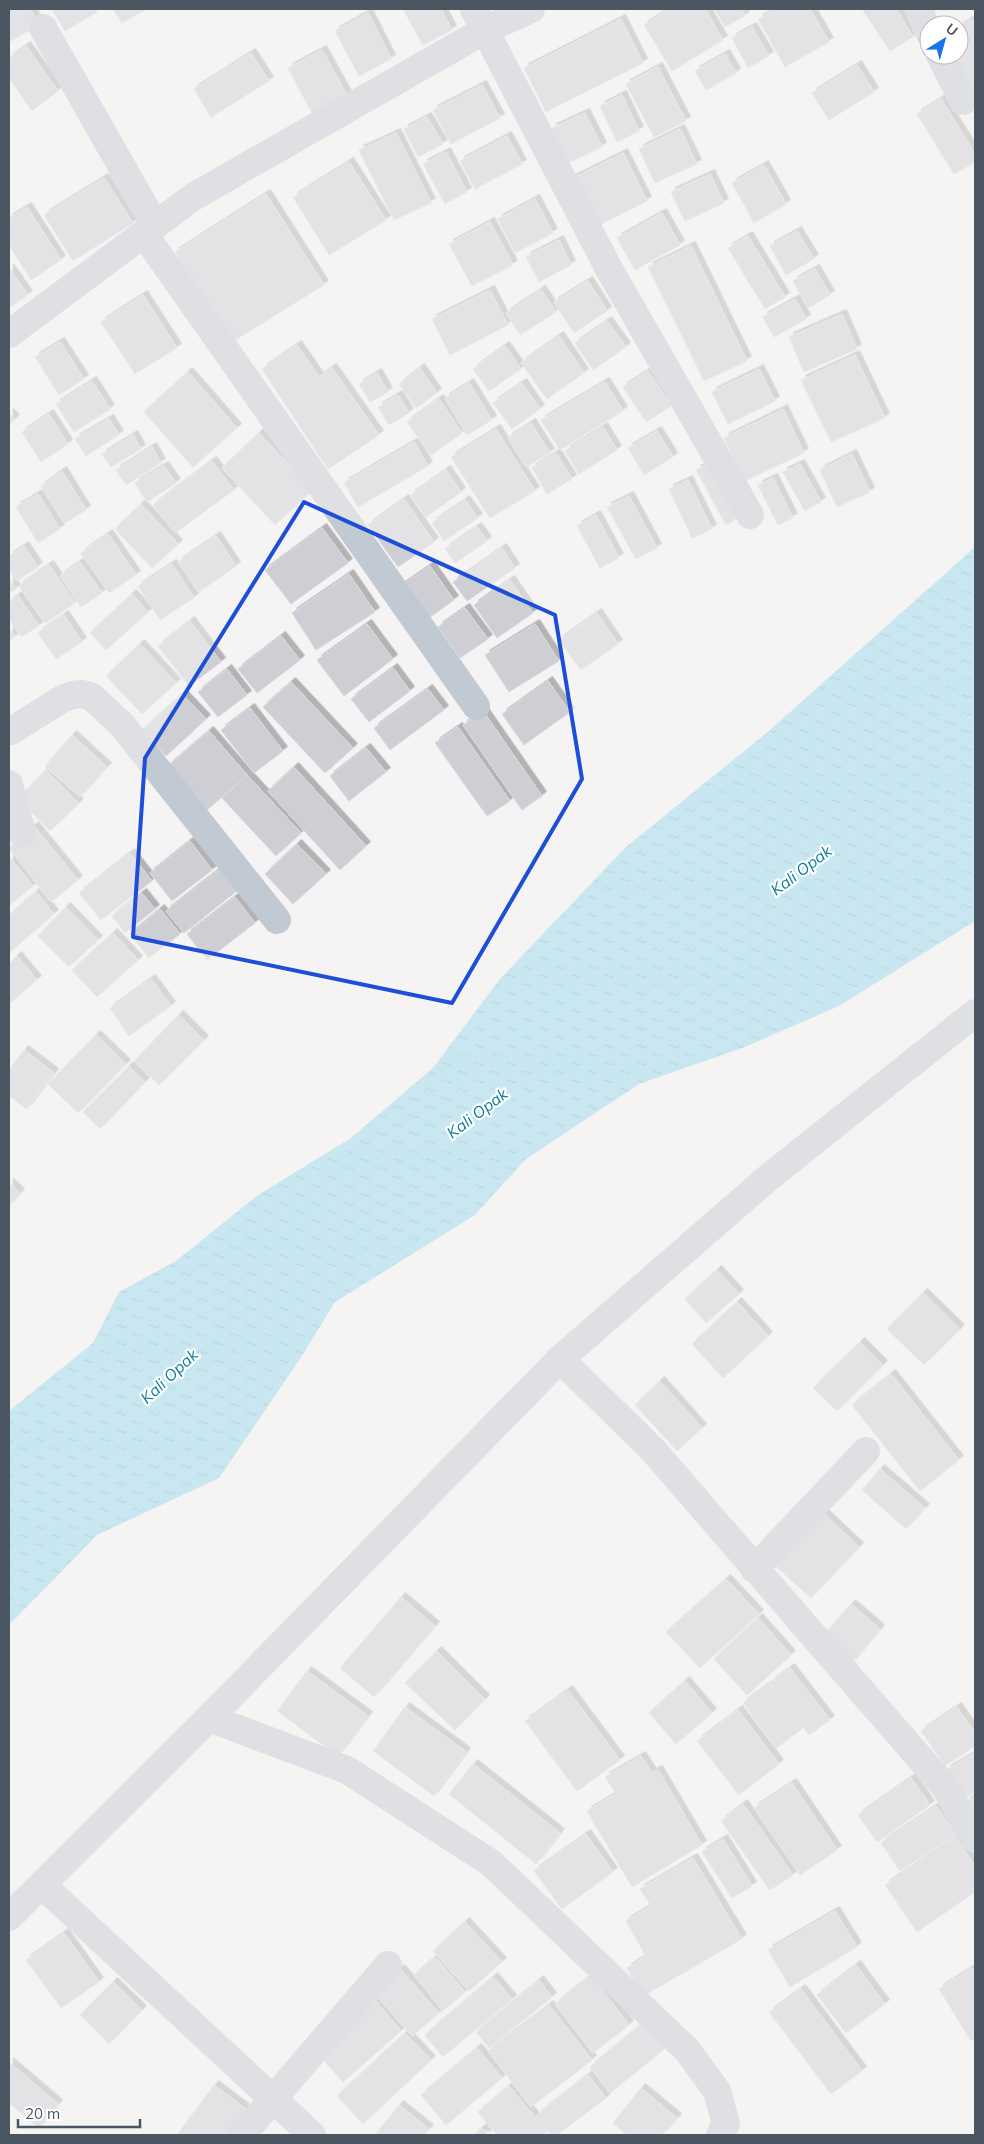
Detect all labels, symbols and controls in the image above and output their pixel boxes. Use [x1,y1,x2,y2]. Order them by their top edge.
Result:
north arrow [919,15,969,65]
text: U [942,19,961,40]
water label: Kali Opak [766,840,836,899]
water label: Kali Opak [442,1083,512,1142]
water label: Kali Opak [136,1344,202,1408]
scale bar [18,2096,140,2128]
text: 20 m [25,2104,60,2123]

